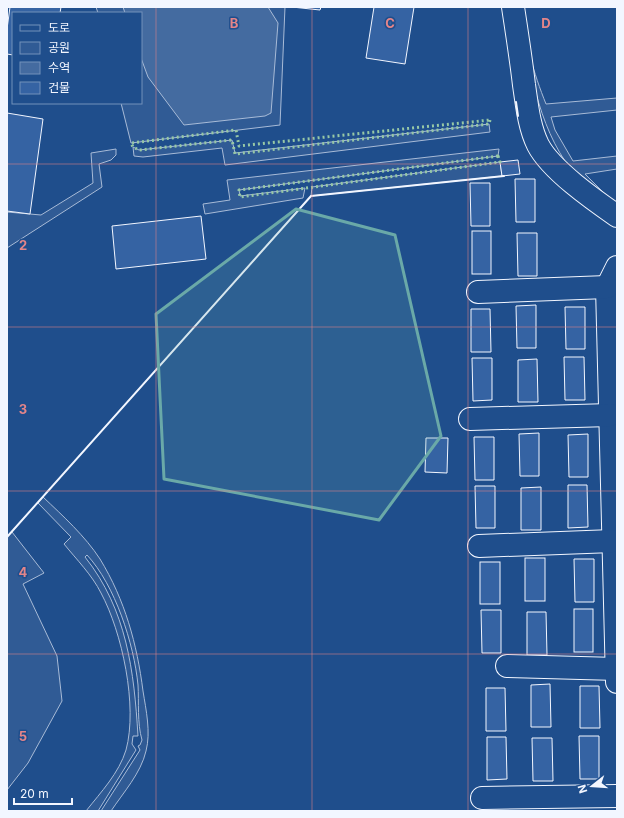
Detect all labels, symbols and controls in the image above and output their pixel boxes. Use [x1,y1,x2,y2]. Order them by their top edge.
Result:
legend [12,12,142,104]
text: B [230,15,239,31]
text: C [385,15,395,31]
text: D [541,15,551,31]
text: 도로 [48,20,70,35]
text: 공원 [48,40,70,55]
text: 수역 [48,60,70,75]
text: 건물 [48,80,70,95]
text: 2 [19,237,27,253]
text: 3 [19,401,27,417]
text: 4 [19,564,28,580]
text: 5 [19,728,27,744]
north arrow [572,766,612,806]
scale bar [14,780,72,806]
text: N [575,783,590,795]
text: 20 m [20,786,49,801]

